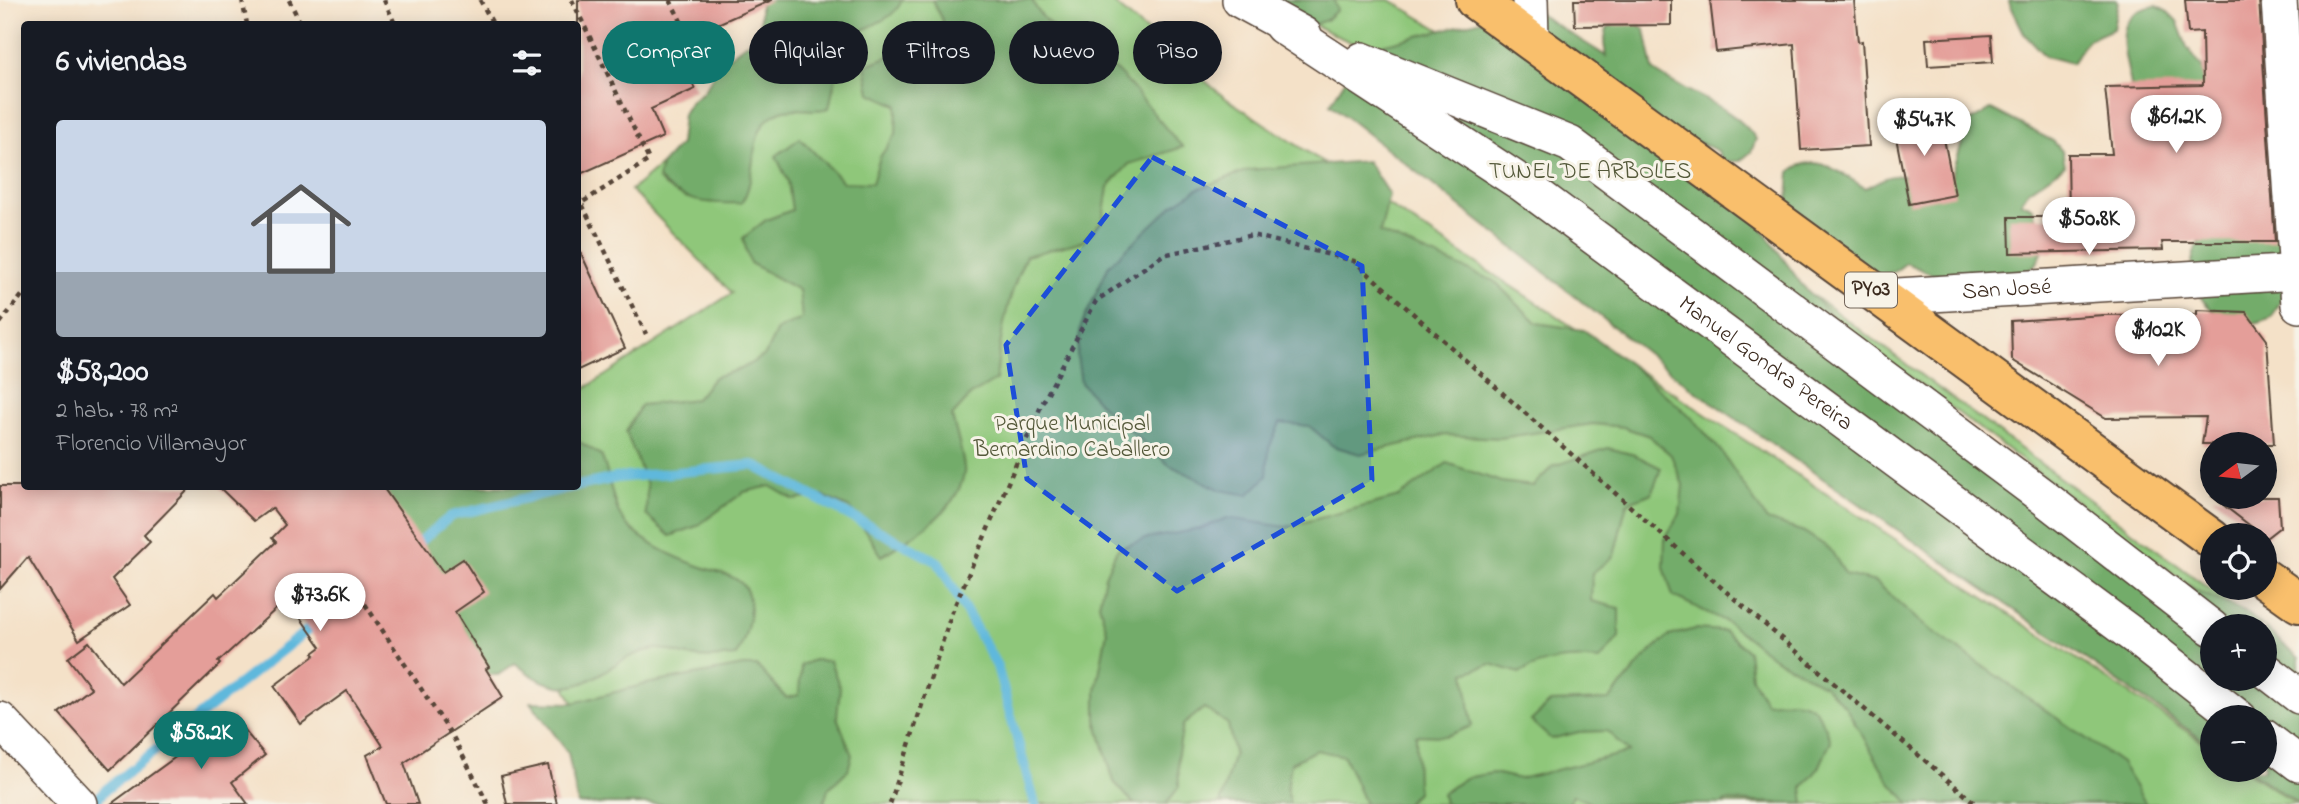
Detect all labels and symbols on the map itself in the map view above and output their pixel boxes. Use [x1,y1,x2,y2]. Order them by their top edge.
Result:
pin: $61.2K [2119,96,2233,155]
pin: $54.7K [1867,99,1981,158]
park label: TUNEL DE ARBOLES [1489,156,1691,189]
pin: $50.8K [2032,198,2146,257]
street label: San José [1961,270,2053,309]
road number: PY03 [1845,272,1897,308]
street label: Manuel Gondra Pereira [1671,288,1860,439]
pin: $102K [2109,308,2207,368]
park label: Parque Municipal Bernardino Caballero [973,408,1170,467]
north arrow [2200,432,2277,509]
pin: $73.6K [263,574,377,633]
pin: $58.2K [144,712,258,771]

